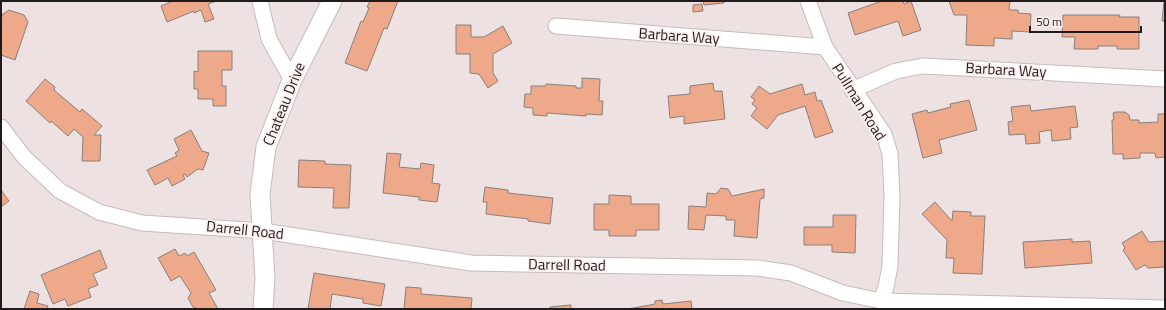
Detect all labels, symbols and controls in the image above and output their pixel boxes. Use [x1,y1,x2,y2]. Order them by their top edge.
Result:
scale bar [1030,8,1141,34]
text: 50 m [1036,12,1062,31]
street label: Barbara Way [638,21,720,50]
street label: Barbara Way [965,56,1047,83]
street label: Pullman Road [826,58,892,145]
street label: Chateau Drive [256,59,311,149]
street label: Darrell Road [205,214,285,245]
street label: Darrell Road [528,252,606,277]

